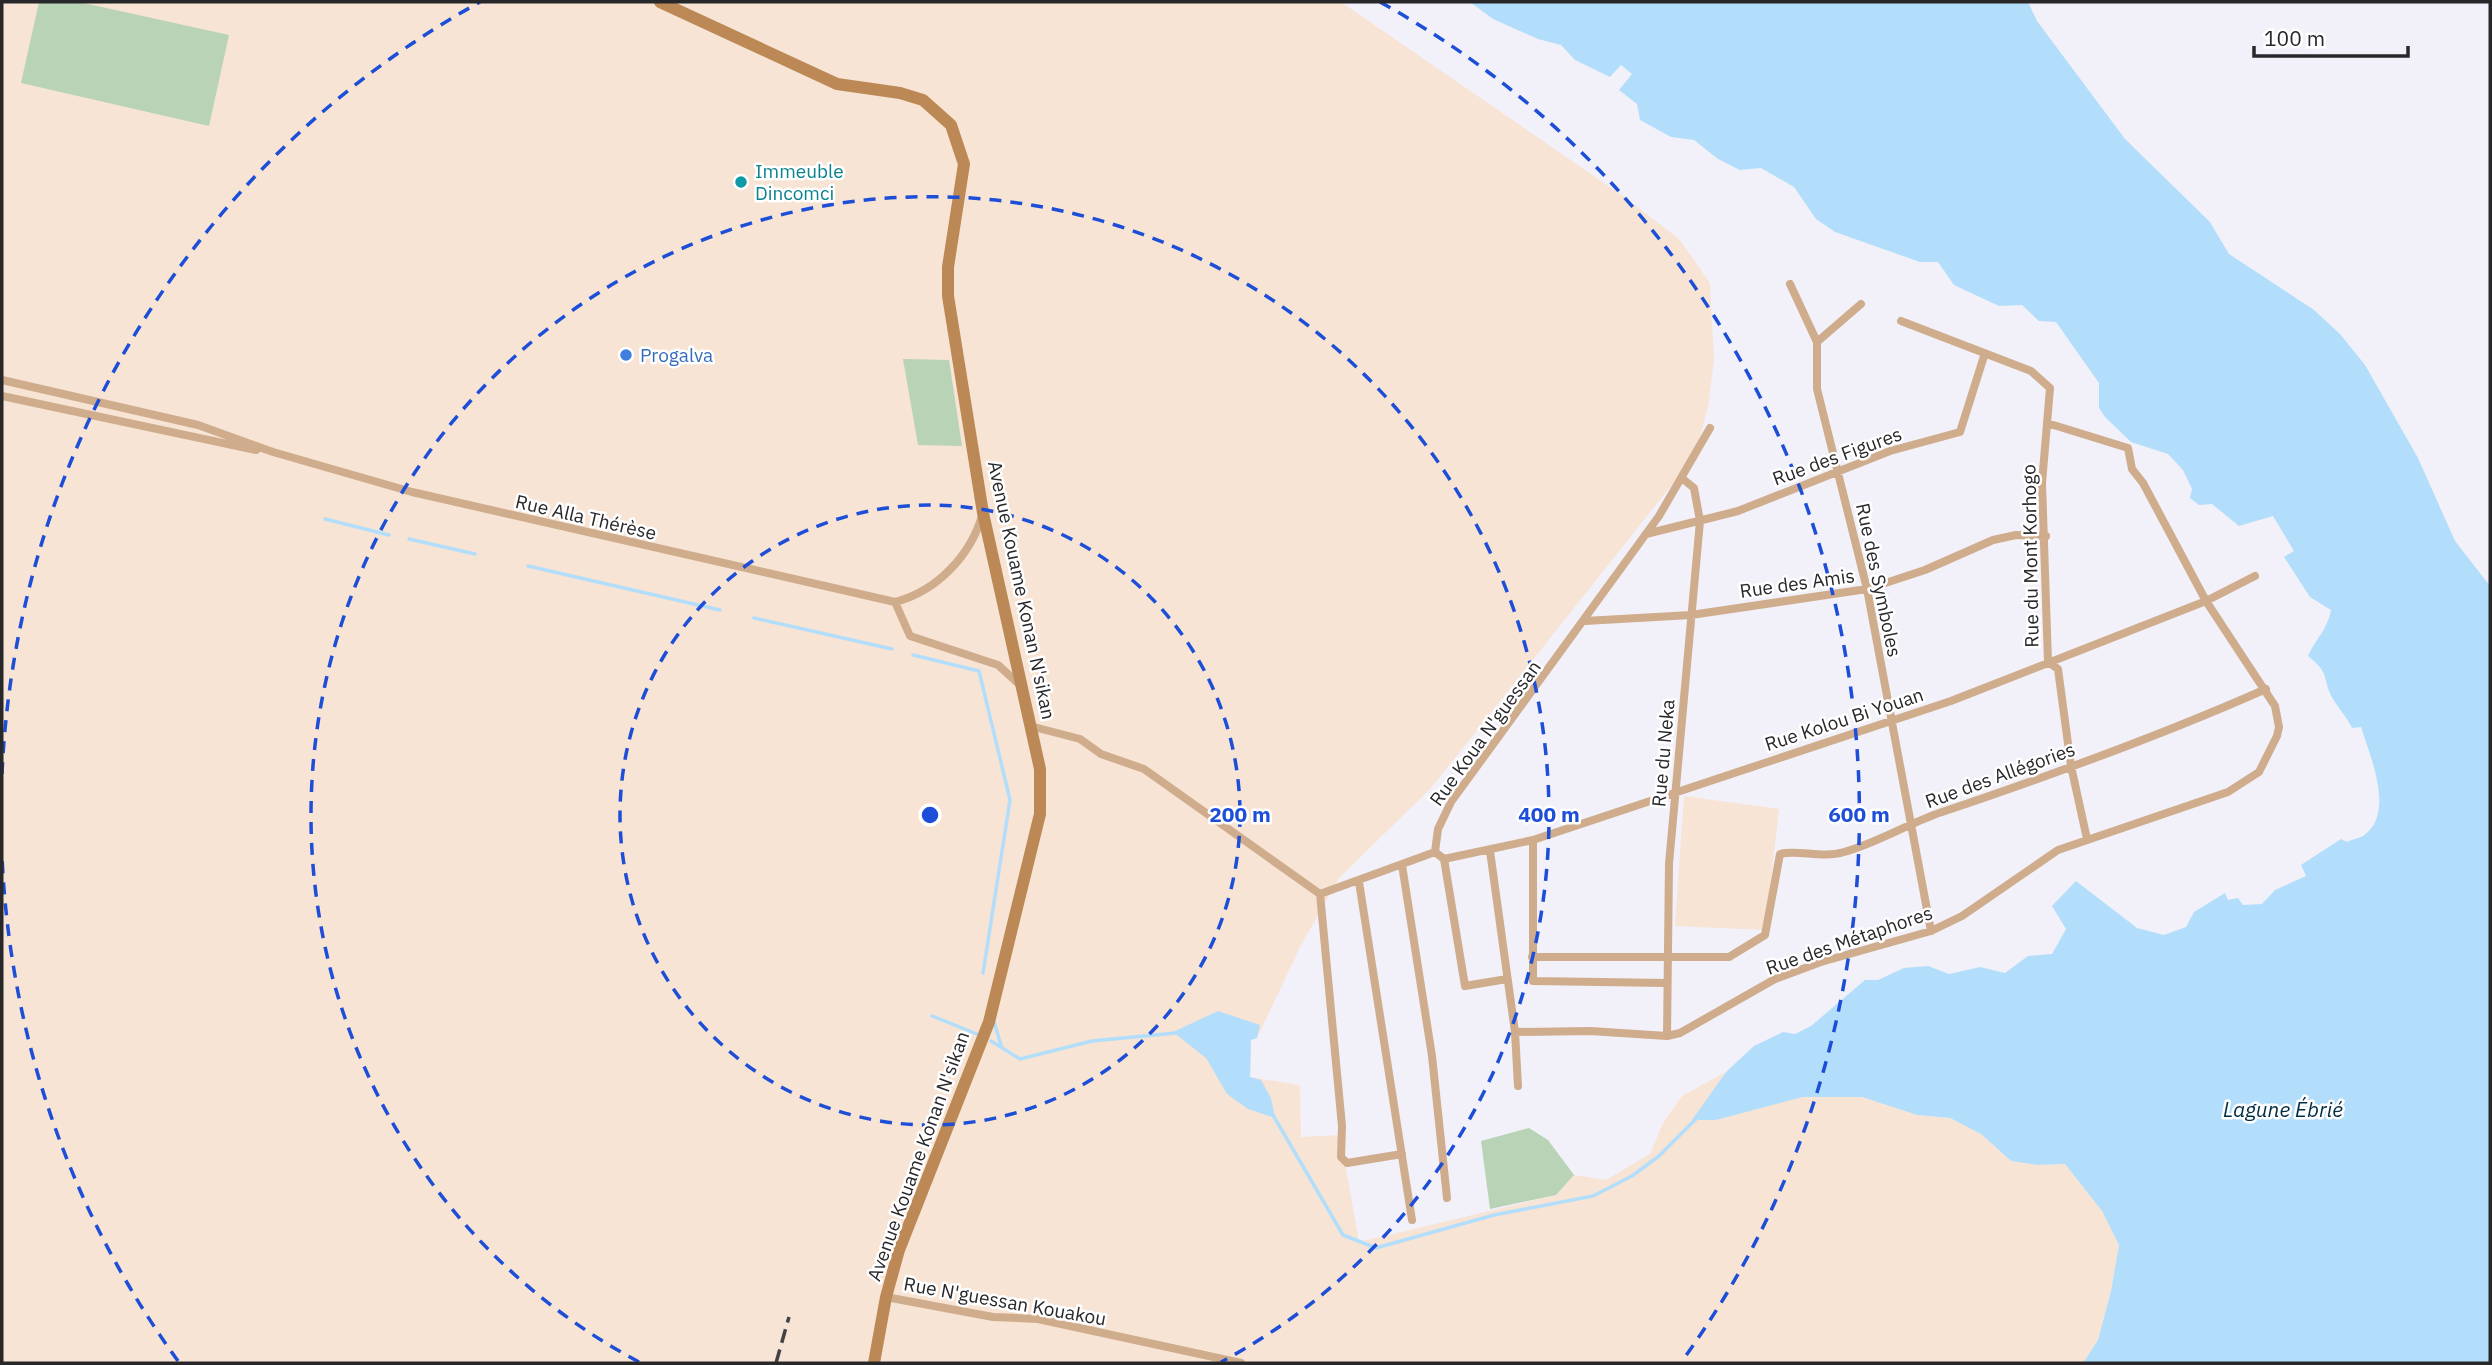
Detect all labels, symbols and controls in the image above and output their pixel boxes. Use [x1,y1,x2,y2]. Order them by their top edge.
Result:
scale bar [2254,14,2408,58]
text: 100 m [2264,24,2325,52]
place label: Immeuble Dincomci [755,159,844,205]
marker: Immeuble Dincomci [733,174,749,190]
place label: Progalva [640,343,713,367]
marker: Progalva [618,347,634,363]
street label: Rue des Figures [1769,422,1905,490]
street label: Avenue Kouame Konan N'sikan [983,458,1061,722]
street label: Rue du Mont Korhogo [2016,464,2044,648]
street label: Rue Alla Thérèse [513,489,659,545]
street label: Rue des Symboles [1851,501,1907,659]
street label: Rue des Amis [1738,563,1856,603]
street label: Rue Koua N'guessan [1424,656,1546,810]
street label: Rue Kolou Bi Youan [1762,682,1926,756]
street label: Rue du Neka [1646,698,1680,808]
street label: Rue des Allégories [1922,737,2078,813]
text: 200 m [1209,800,1271,828]
text: 400 m [1518,800,1580,828]
text: 600 m [1828,800,1890,828]
centre of rings [918,803,942,827]
street label: Rue des Métaphores [1762,900,1936,980]
street label: Avenue Kouame Konan N'sikan [862,1028,974,1284]
water label: Lagune Ébrié [2223,1095,2343,1123]
street label: Rue N'guessan Kouakou [902,1271,1108,1331]

